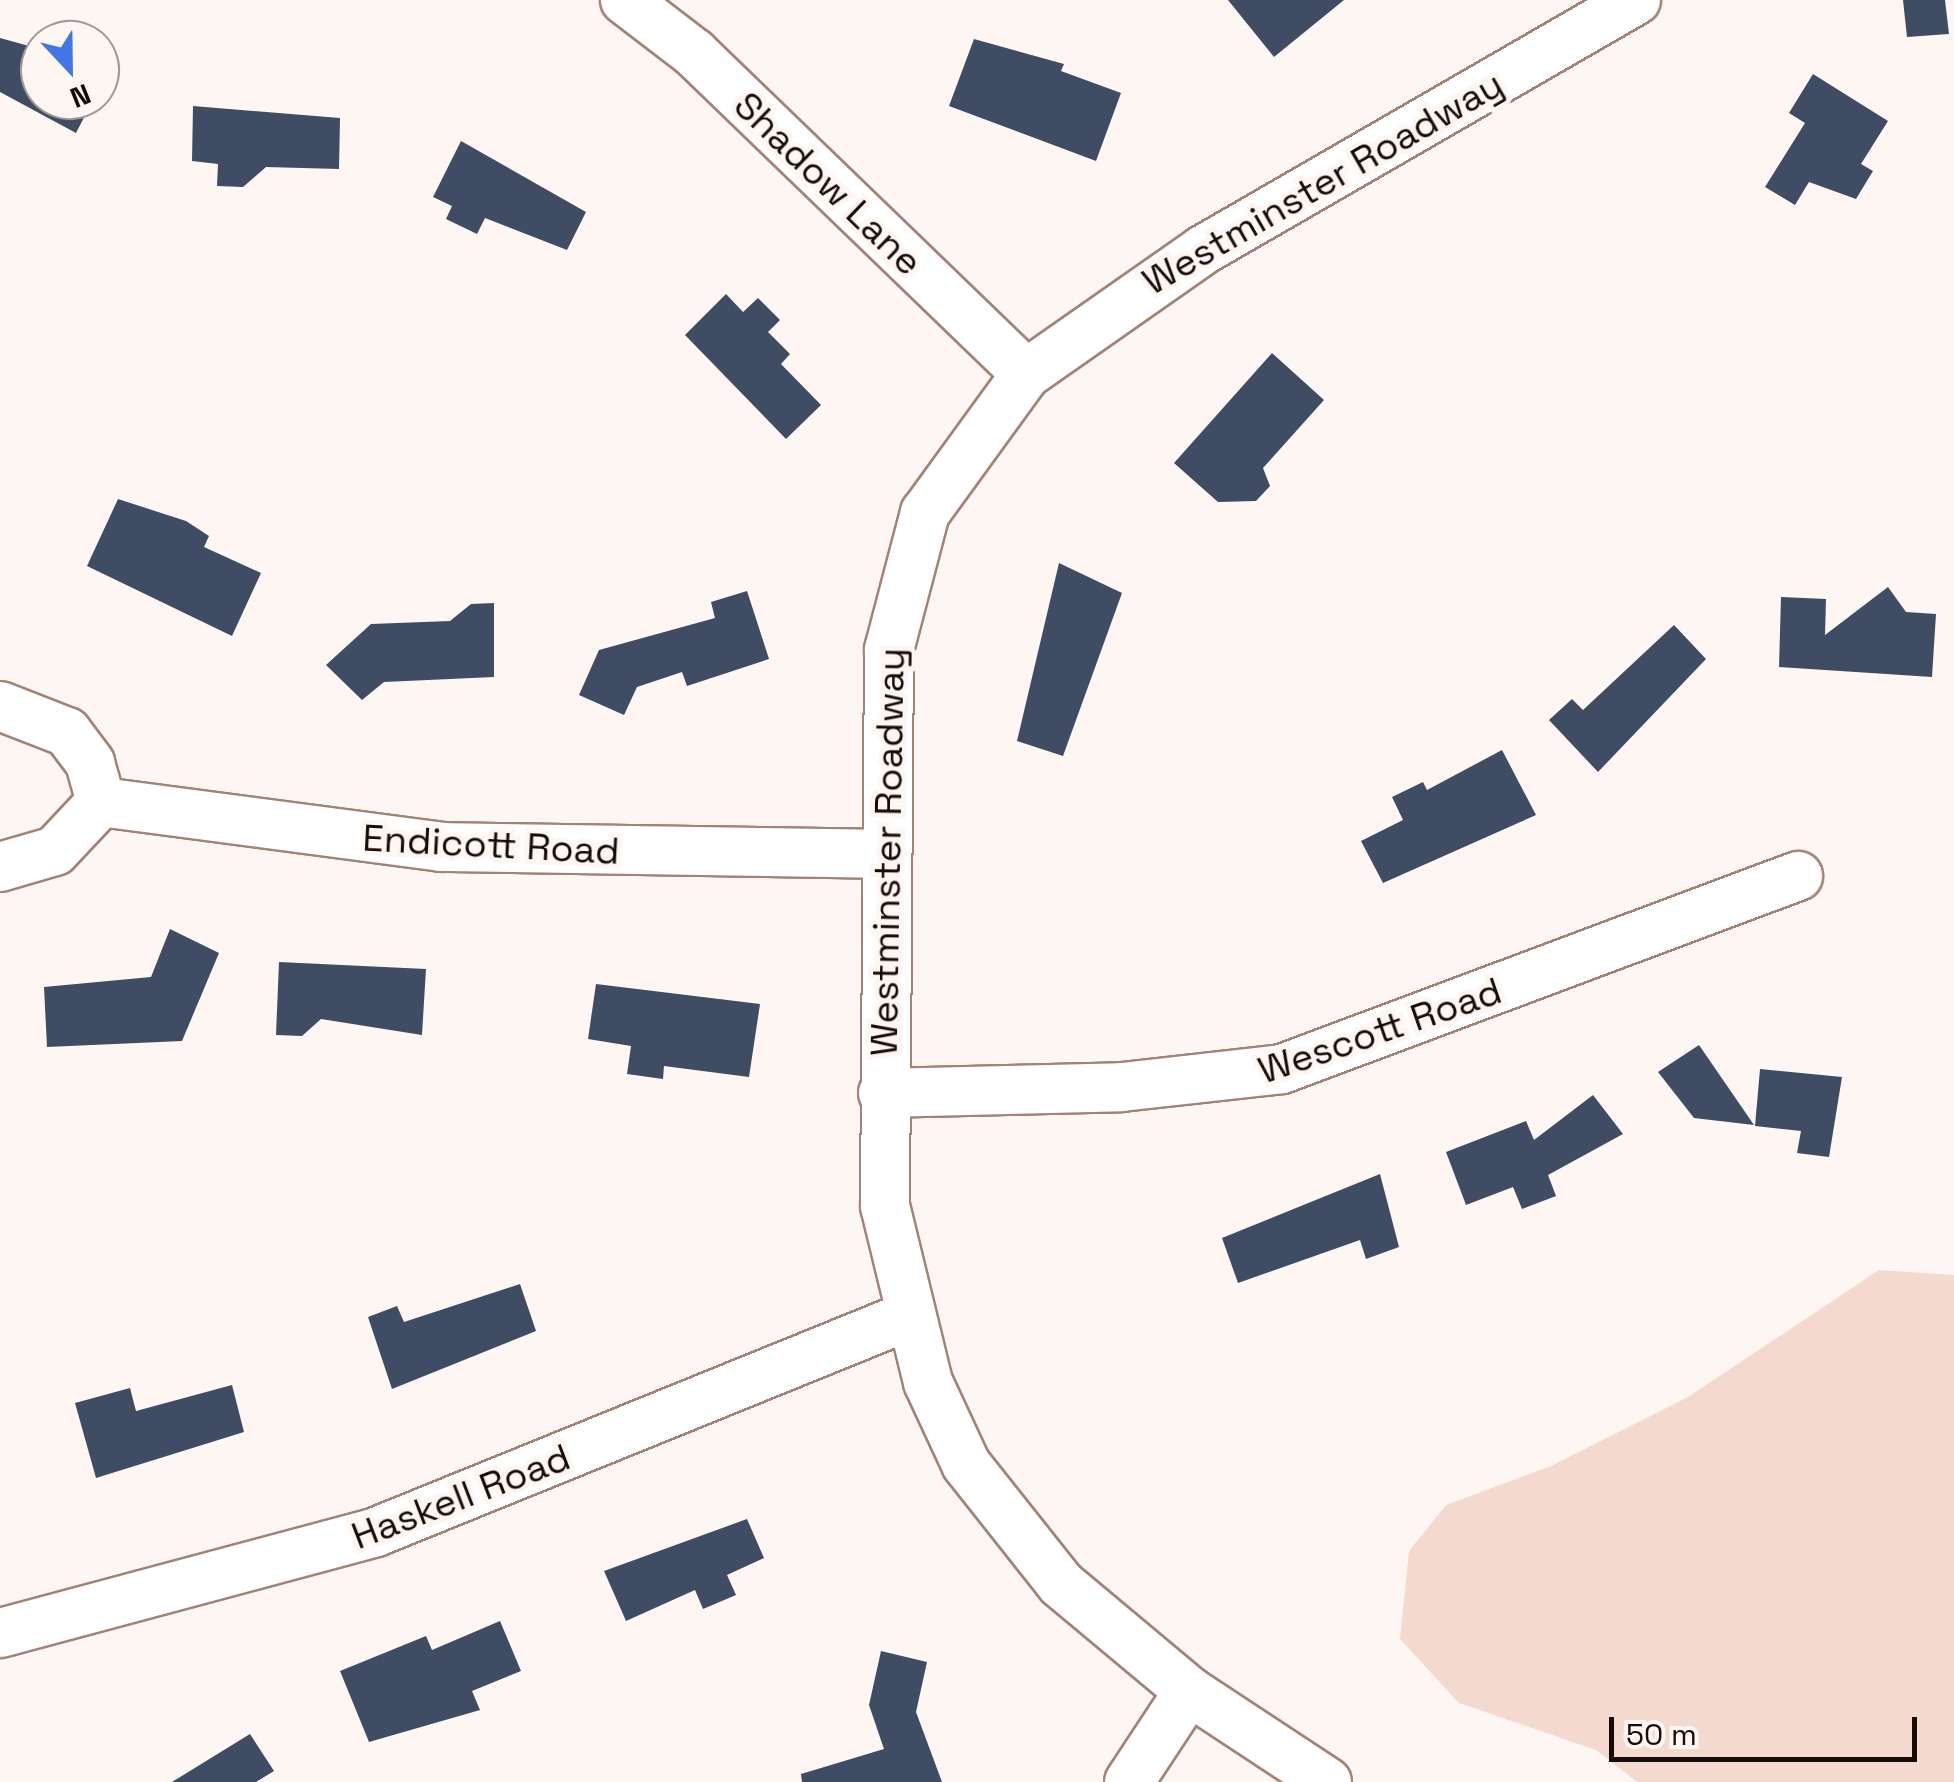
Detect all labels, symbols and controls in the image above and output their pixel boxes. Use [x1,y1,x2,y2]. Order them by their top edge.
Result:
north arrow [20,20,120,120]
street label: Westminster Roadway [1135,61,1511,305]
text: N [65,76,96,116]
street label: Shadow Lane [724,83,932,285]
street label: Westminster Roadway [862,647,914,1057]
street label: Endicott Road [361,815,621,875]
street label: Wescott Road [1252,968,1508,1094]
street label: Haskell Road [345,1434,577,1560]
scale bar [1614,1697,1922,1759]
text: 50 m [1626,1715,1697,1754]

